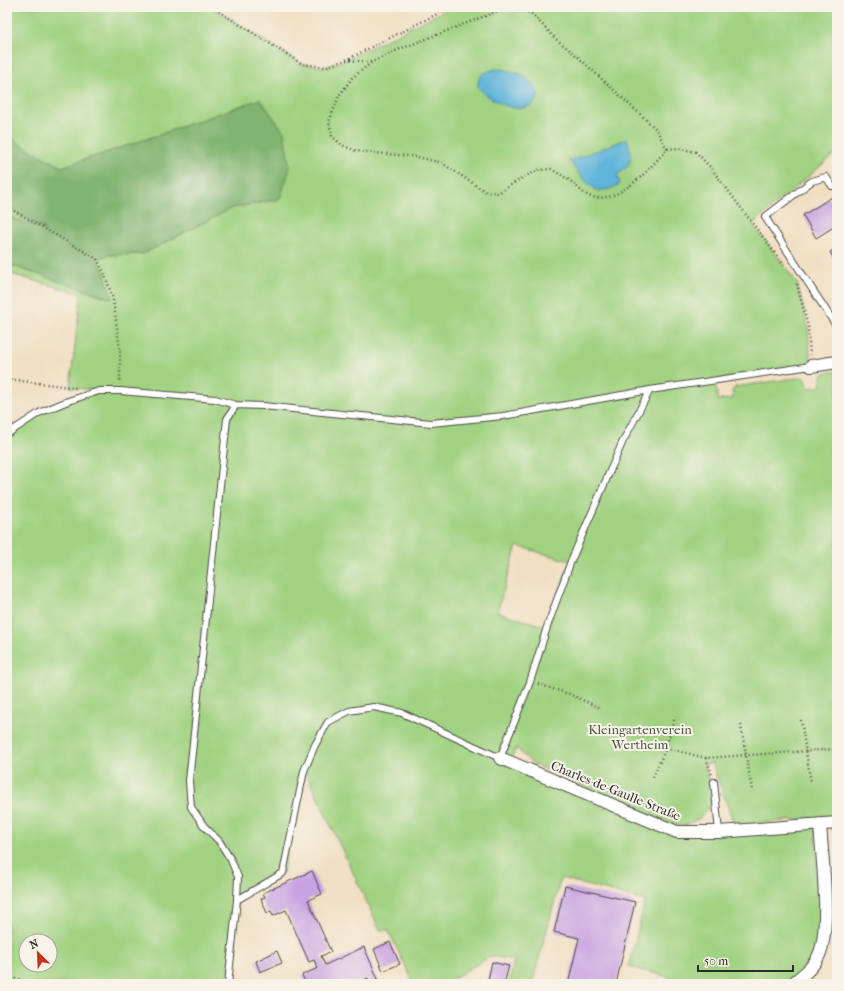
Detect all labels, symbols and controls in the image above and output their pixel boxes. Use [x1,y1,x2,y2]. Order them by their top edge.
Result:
park label: Kleingartenverein Wertheim [588,722,692,752]
street label: Charles-de-Gaulle-Straße [549,758,683,824]
north arrow [18,933,58,973]
text: N [28,936,41,952]
scale bar [698,947,793,973]
text: 50 m [704,954,728,968]

